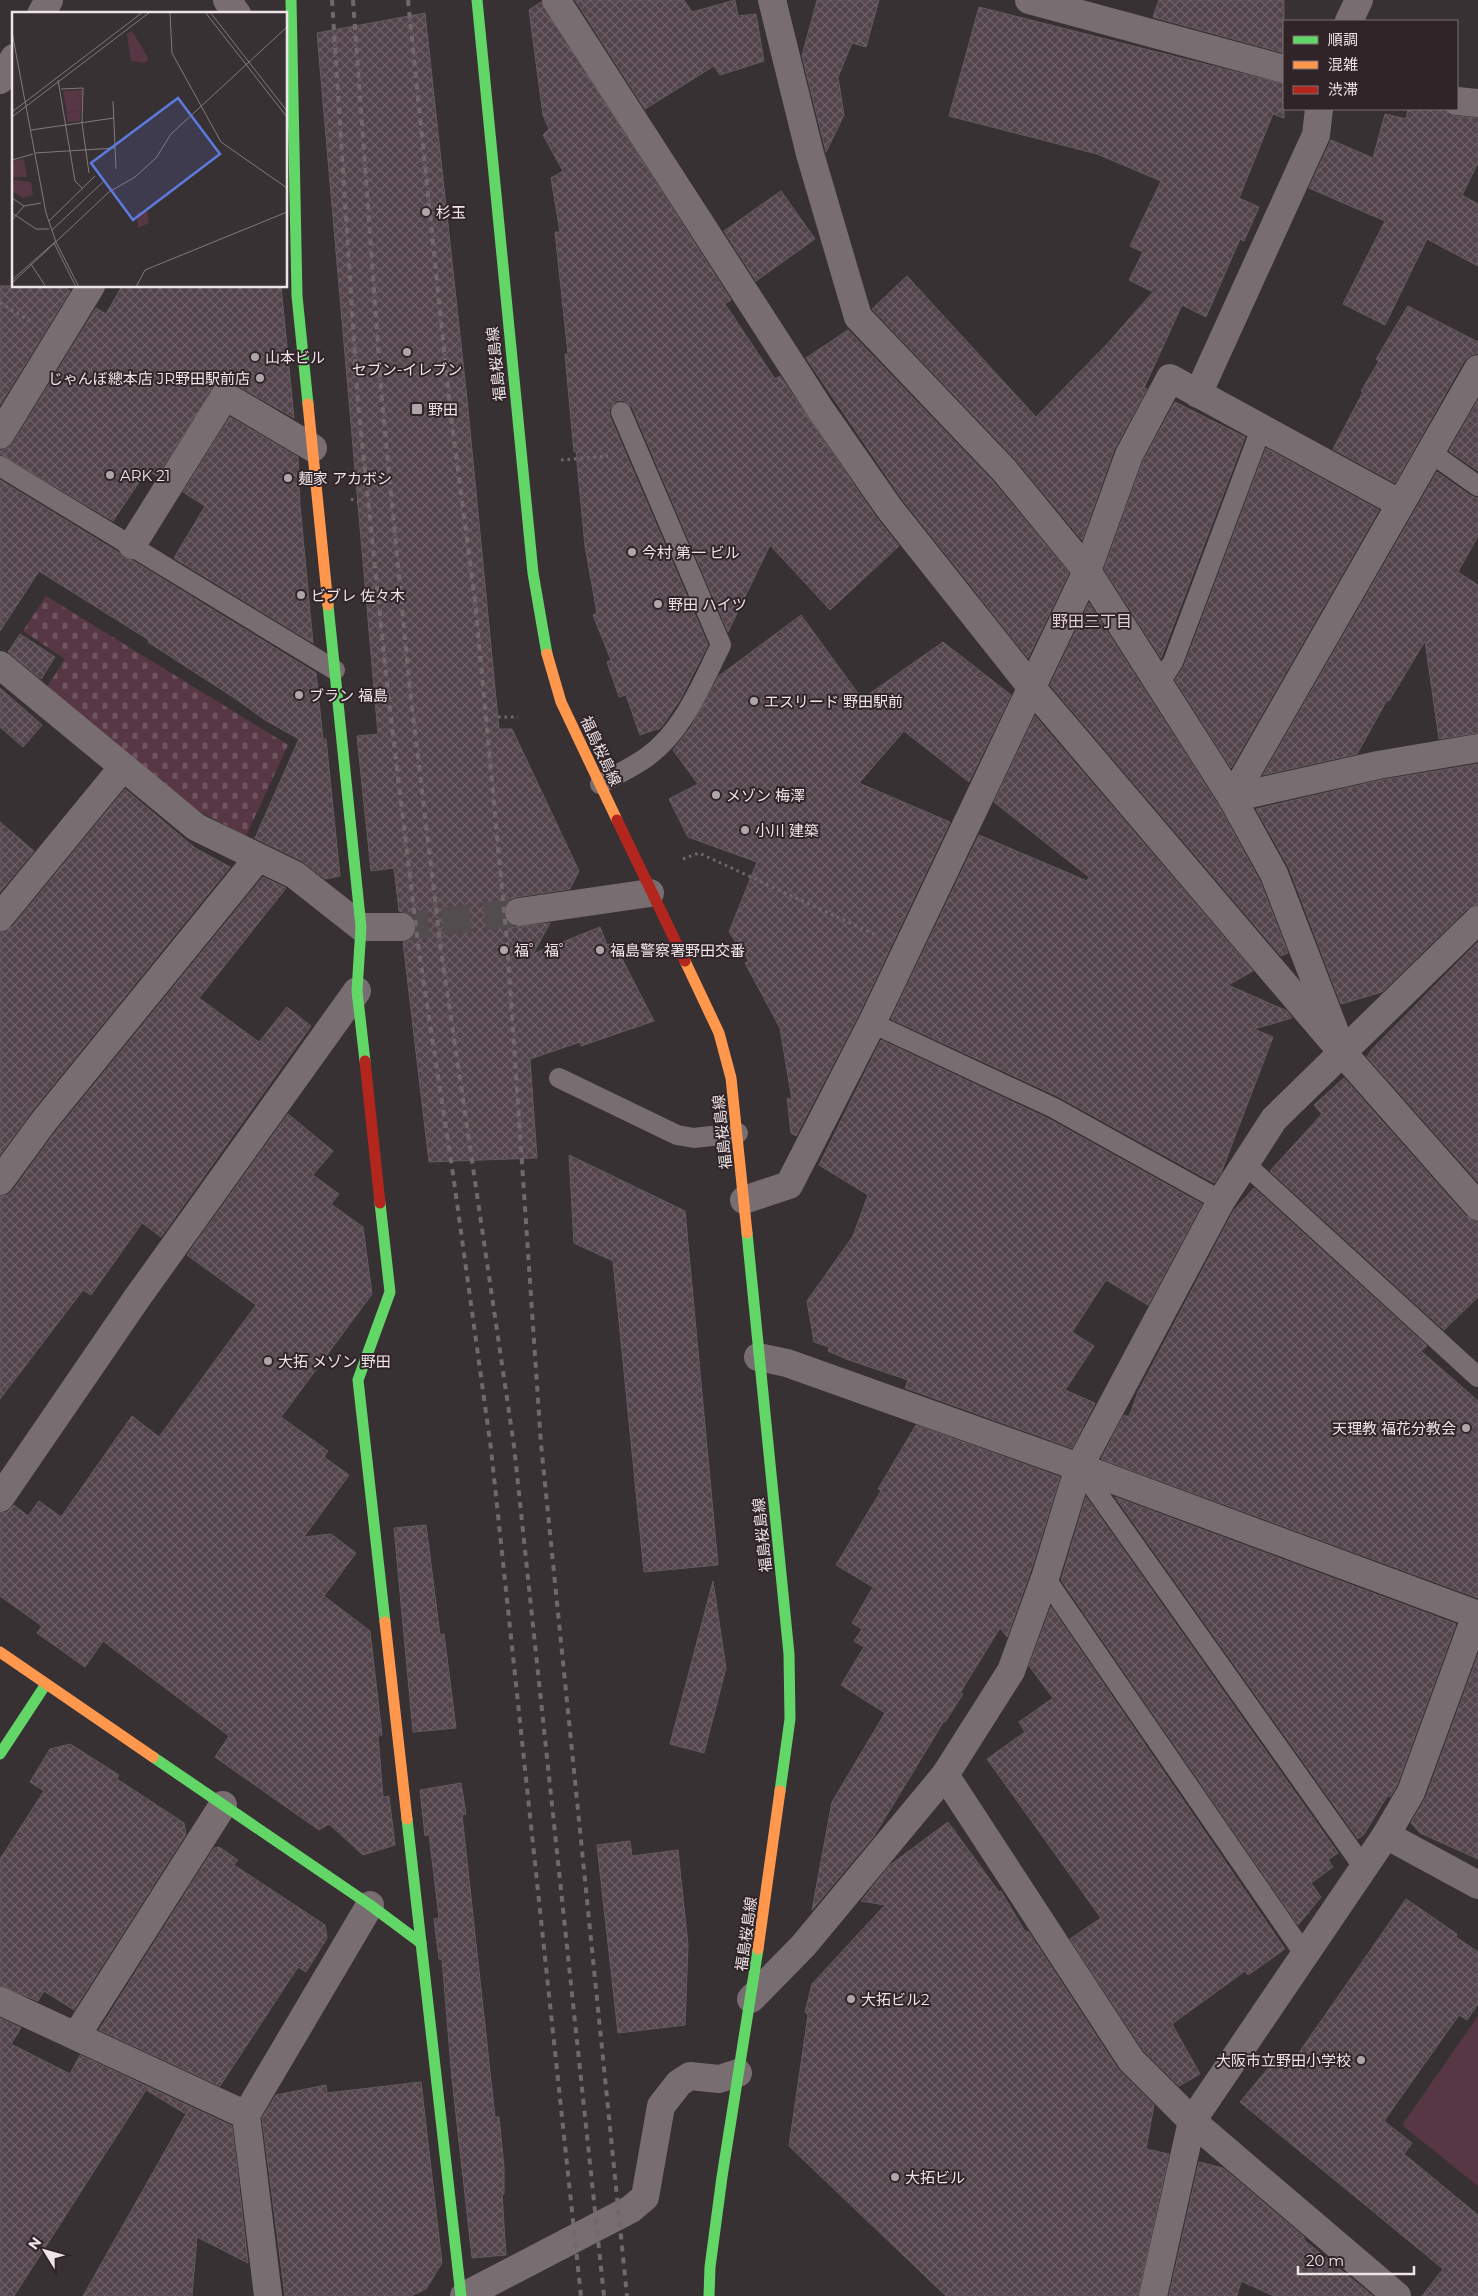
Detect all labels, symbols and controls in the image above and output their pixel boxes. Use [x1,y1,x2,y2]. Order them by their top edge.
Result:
inset map [12,12,288,288]
legend [1283,20,1458,110]
text: 順調 [1328,30,1358,49]
text: 混雑 [1328,55,1358,74]
text: 渋滞 [1328,80,1358,99]
place label: 杉玉 [436,203,466,222]
marker: 杉玉 [420,206,432,218]
street label: 福島桜島線 [483,326,509,402]
marker: セブン-イレブン [401,346,413,358]
place label: 山本ビル [265,348,325,367]
marker: 山本ビル [249,351,261,363]
place label: セブン-イレブン [352,360,462,379]
place label: じゃんぼ總本店 JR野田駅前店 [48,369,250,388]
marker: じゃんぼ總本店 JR野田駅前店 [254,372,266,384]
place label: 野田 [428,400,458,419]
marker: 野田 [410,402,424,416]
place label: ARK 21 [120,466,170,485]
marker: ARK 21 [104,469,116,481]
place label: 麺家 アカボシ [298,469,392,488]
marker: 麺家 アカボシ [282,472,294,484]
place label: 今村 第一 ビル [642,543,740,562]
marker: 今村 第一 ビル [626,546,638,558]
place label: ビブレ 佐々木 [311,586,405,605]
marker: ビブレ 佐々木 [295,589,307,601]
place label: 野田 ハイツ [668,595,747,614]
marker: 野田 ハイツ [652,598,664,610]
district label: 野田三丁目 [1052,612,1132,631]
place label: ブラン 福島 [309,686,388,705]
marker: ブラン 福島 [293,689,305,701]
place label: エスリード 野田駅前 [764,692,903,711]
marker: エスリード 野田駅前 [748,695,760,707]
street label: 福島桜島線 [577,713,625,789]
place label: メゾン 梅澤 [726,786,805,805]
marker: メゾン 梅澤 [710,789,722,801]
place label: 小川 建築 [755,821,819,840]
marker: 小川 建築 [739,824,751,836]
place label: 福゜福゜ [514,941,574,960]
place label: 福島警察署野田交番 [610,941,745,960]
marker: 福゜福゜ [498,944,510,956]
marker: 福島警察署野田交番 [594,944,606,956]
street label: 福島桜島線 [709,1094,735,1170]
place label: 大拓 メゾン 野田 [278,1352,391,1371]
marker: 大拓 メゾン 野田 [262,1355,274,1367]
place label: 天理教 福花分教会 [1332,1419,1456,1438]
marker: 天理教 福花分教会 [1460,1422,1472,1434]
street label: 福島桜島線 [749,1497,775,1573]
street label: 福島桜島線 [731,1896,761,1972]
place label: 大拓ビル2 [861,1990,930,2009]
marker: 大拓ビル2 [845,1993,857,2005]
place label: 大阪市立野田小学校 [1216,2051,1351,2070]
marker: 大阪市立野田小学校 [1355,2054,1367,2066]
place label: 大拓ビル [905,2168,965,2187]
marker: 大拓ビル [889,2171,901,2183]
north arrow [20,2226,70,2276]
text: N [24,2233,45,2253]
scale bar [1298,2244,1414,2276]
text: 20 m [1306,2251,1344,2270]

